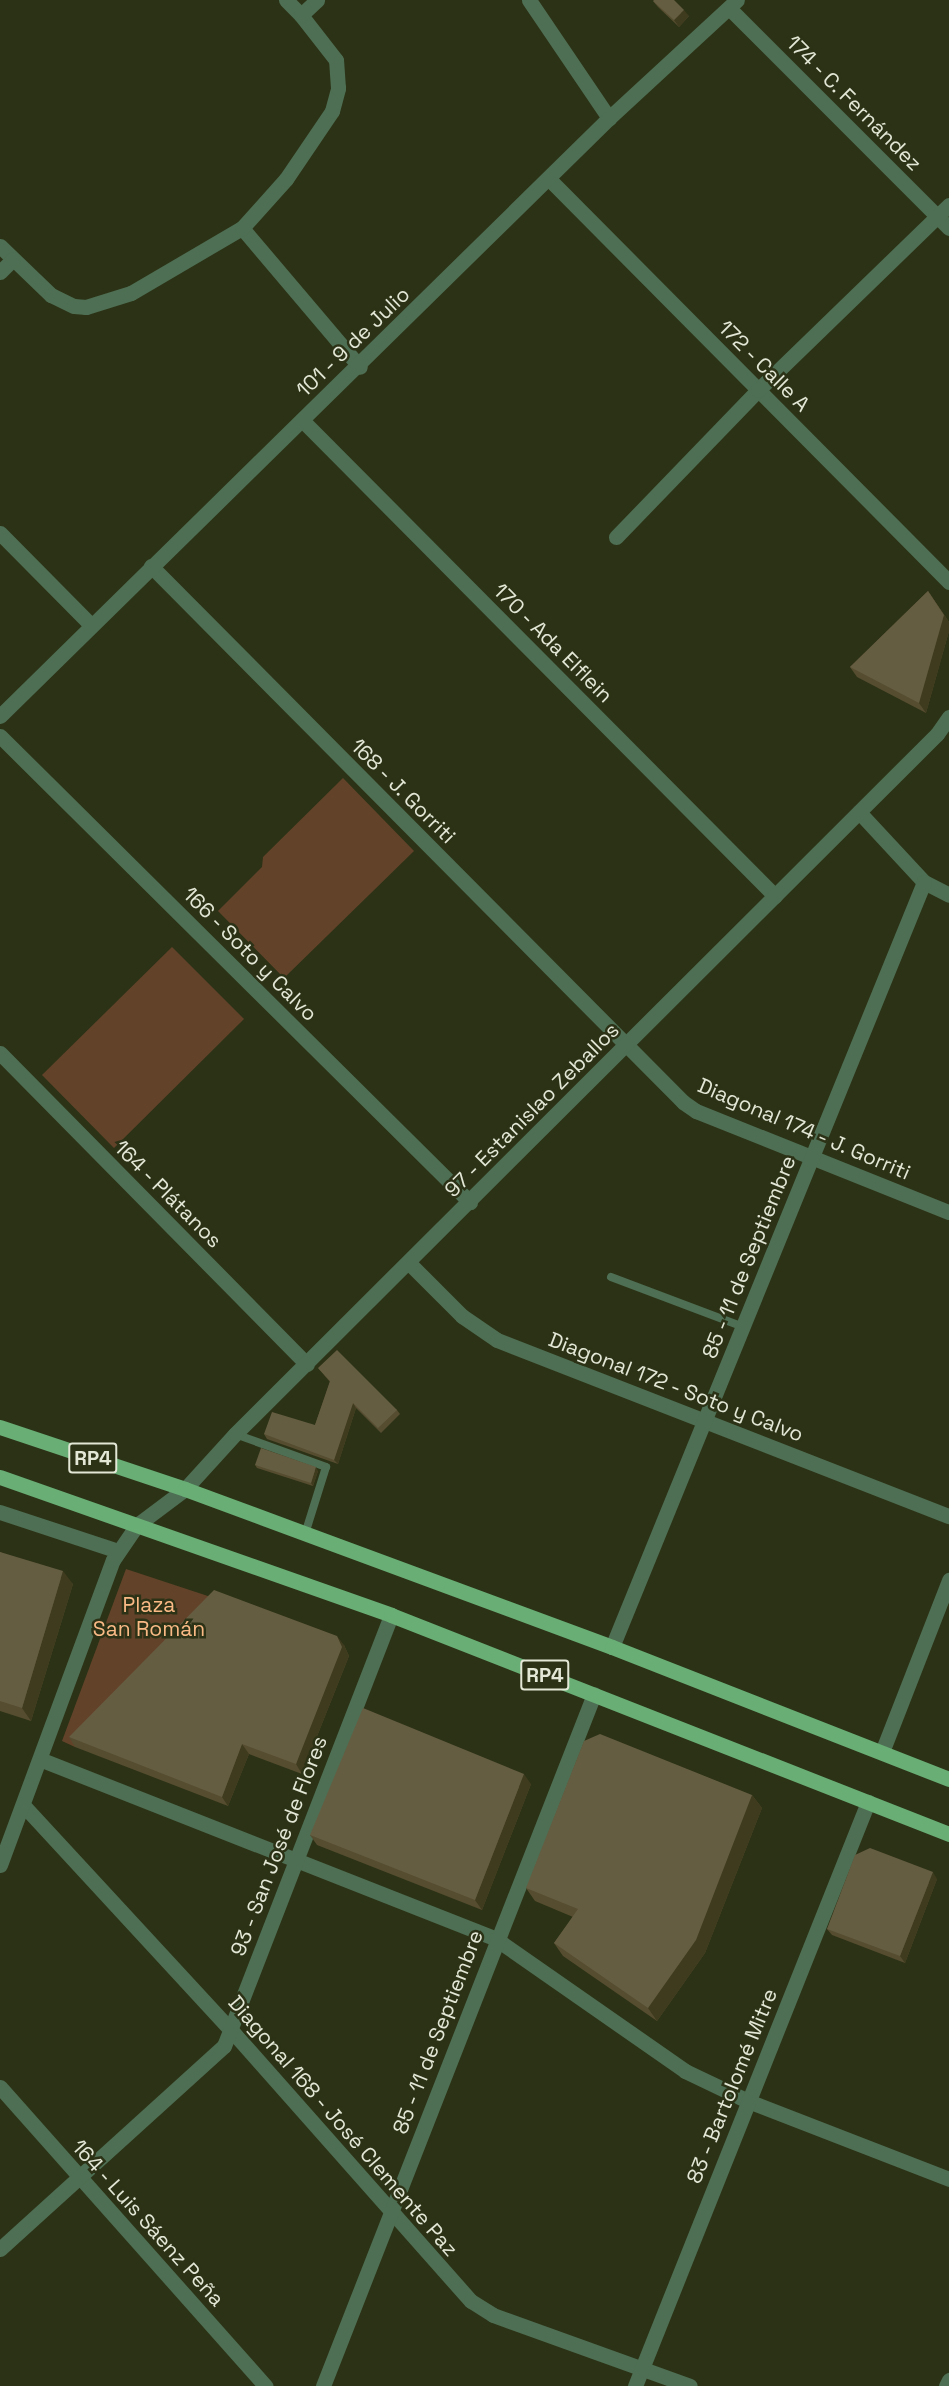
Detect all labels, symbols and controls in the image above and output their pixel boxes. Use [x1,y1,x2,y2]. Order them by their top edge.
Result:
street label: 174 - C. Fernández [780,29,928,177]
street label: 101 - 9 de Julio [291,281,415,403]
street label: 172 - Calle A [713,315,815,417]
street label: 170 - Ada Elflein [488,578,618,708]
street label: 168 - J. Gorriti [345,733,461,849]
street label: 166 - Soto y Calvo [177,881,323,1027]
street label: 97 - Estanislao Zeballos [439,1017,625,1203]
street label: Diagonal 174 - J. Gorriti [693,1072,915,1186]
street label: 164 - Plátanos [109,1135,227,1253]
street label: 85 - 11 de Septiembre [697,1151,801,1363]
street label: Diagonal 172 - Soto y Calvo [544,1326,808,1448]
road number: RP4 [68,1441,118,1475]
park label: Plaza San Román [93,1592,205,1642]
road number: RP4 [520,1658,570,1692]
street label: 93 - San José de Flores [225,1732,333,1960]
street label: 85 - 11 de Septiembre [387,1926,489,2138]
street label: 83 - Bartolomé Mitre [681,1984,783,2188]
street label: Diagonal 168 - José Clemente Paz [223,1990,463,2262]
street label: 164 - Luis Sáenz Peña [66,2134,230,2312]

